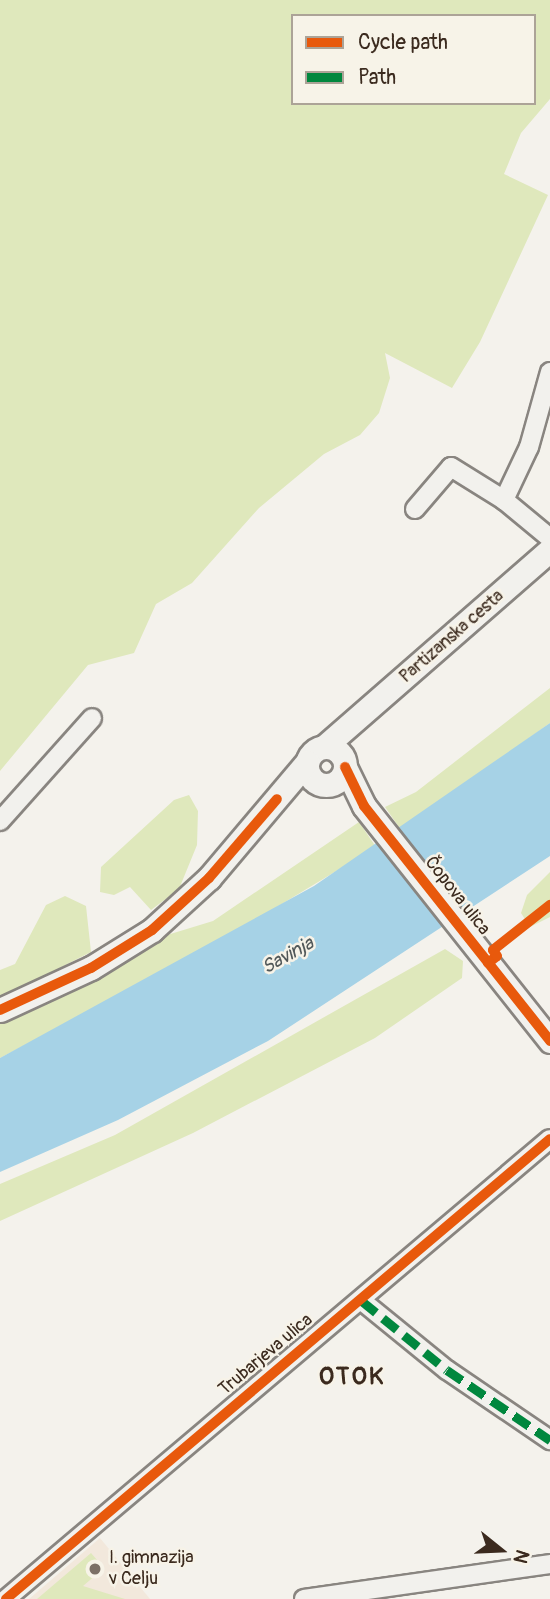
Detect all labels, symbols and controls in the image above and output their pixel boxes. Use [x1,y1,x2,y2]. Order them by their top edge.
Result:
legend [291,14,536,105]
text: Cycle path [358,29,448,56]
text: Path [358,64,396,91]
street label: Partizanska cesta [395,586,509,688]
street label: Čopova ulica [420,852,494,940]
water label: Savinja [258,933,318,979]
street label: Trubarjeva ulica [215,1309,317,1401]
district label: OTOK [319,1363,385,1391]
north arrow [466,1515,536,1585]
text: N [508,1547,534,1566]
place label: I. gimnazija v Celju [109,1548,194,1590]
marker: I. gimnazija v Celju [87,1561,103,1577]

